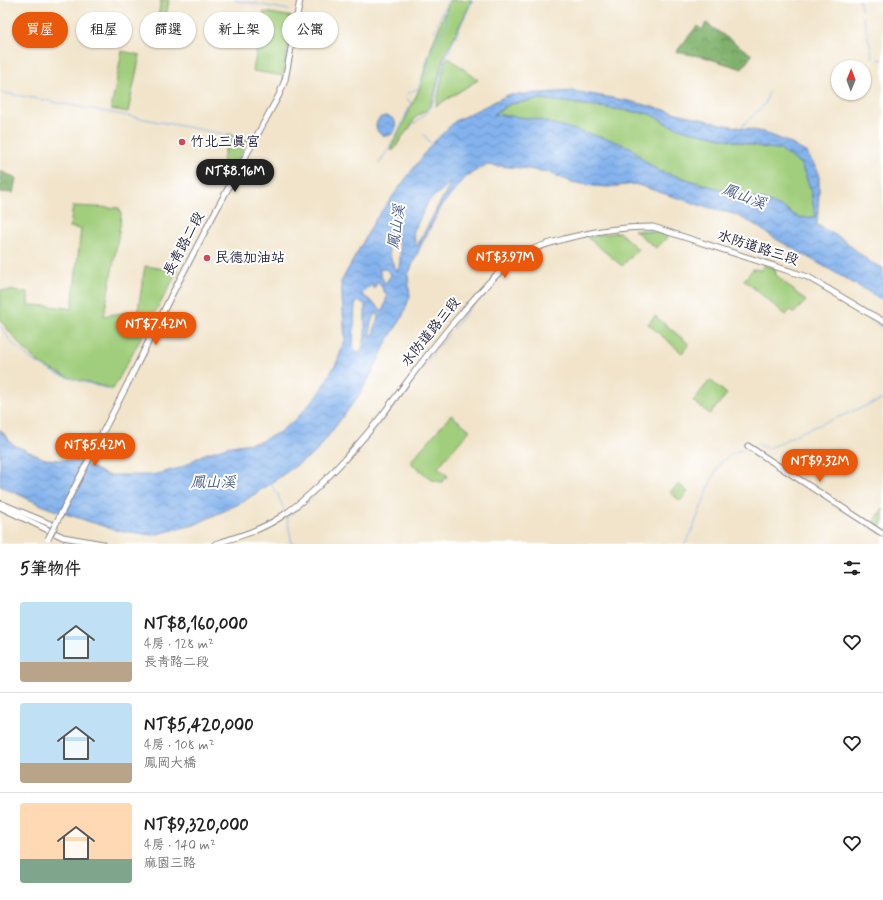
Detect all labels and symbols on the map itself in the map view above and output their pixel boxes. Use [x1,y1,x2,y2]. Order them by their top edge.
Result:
north arrow [831,60,871,100]
place label: 竹北三真宮 [190,133,260,151]
marker: 竹北三真宮 [177,137,187,147]
pin: NT$8.16M [194,159,276,193]
water label: 鳳山溪 [718,179,770,215]
water label: 鳳山溪 [384,202,410,252]
street label: 長青路二段 [160,209,208,279]
street label: 水防道路三段 [715,226,801,270]
pin: NT$3.97M [464,245,546,279]
place label: 民德加油站 [215,249,285,267]
marker: 民德加油站 [202,253,212,263]
street label: 水防道路三段 [398,294,464,370]
pin: NT$7.42M [115,312,197,346]
pin: NT$5.42M [54,433,136,467]
pin: NT$9.32M [779,449,861,483]
water label: 鳳山溪 [189,473,236,493]

